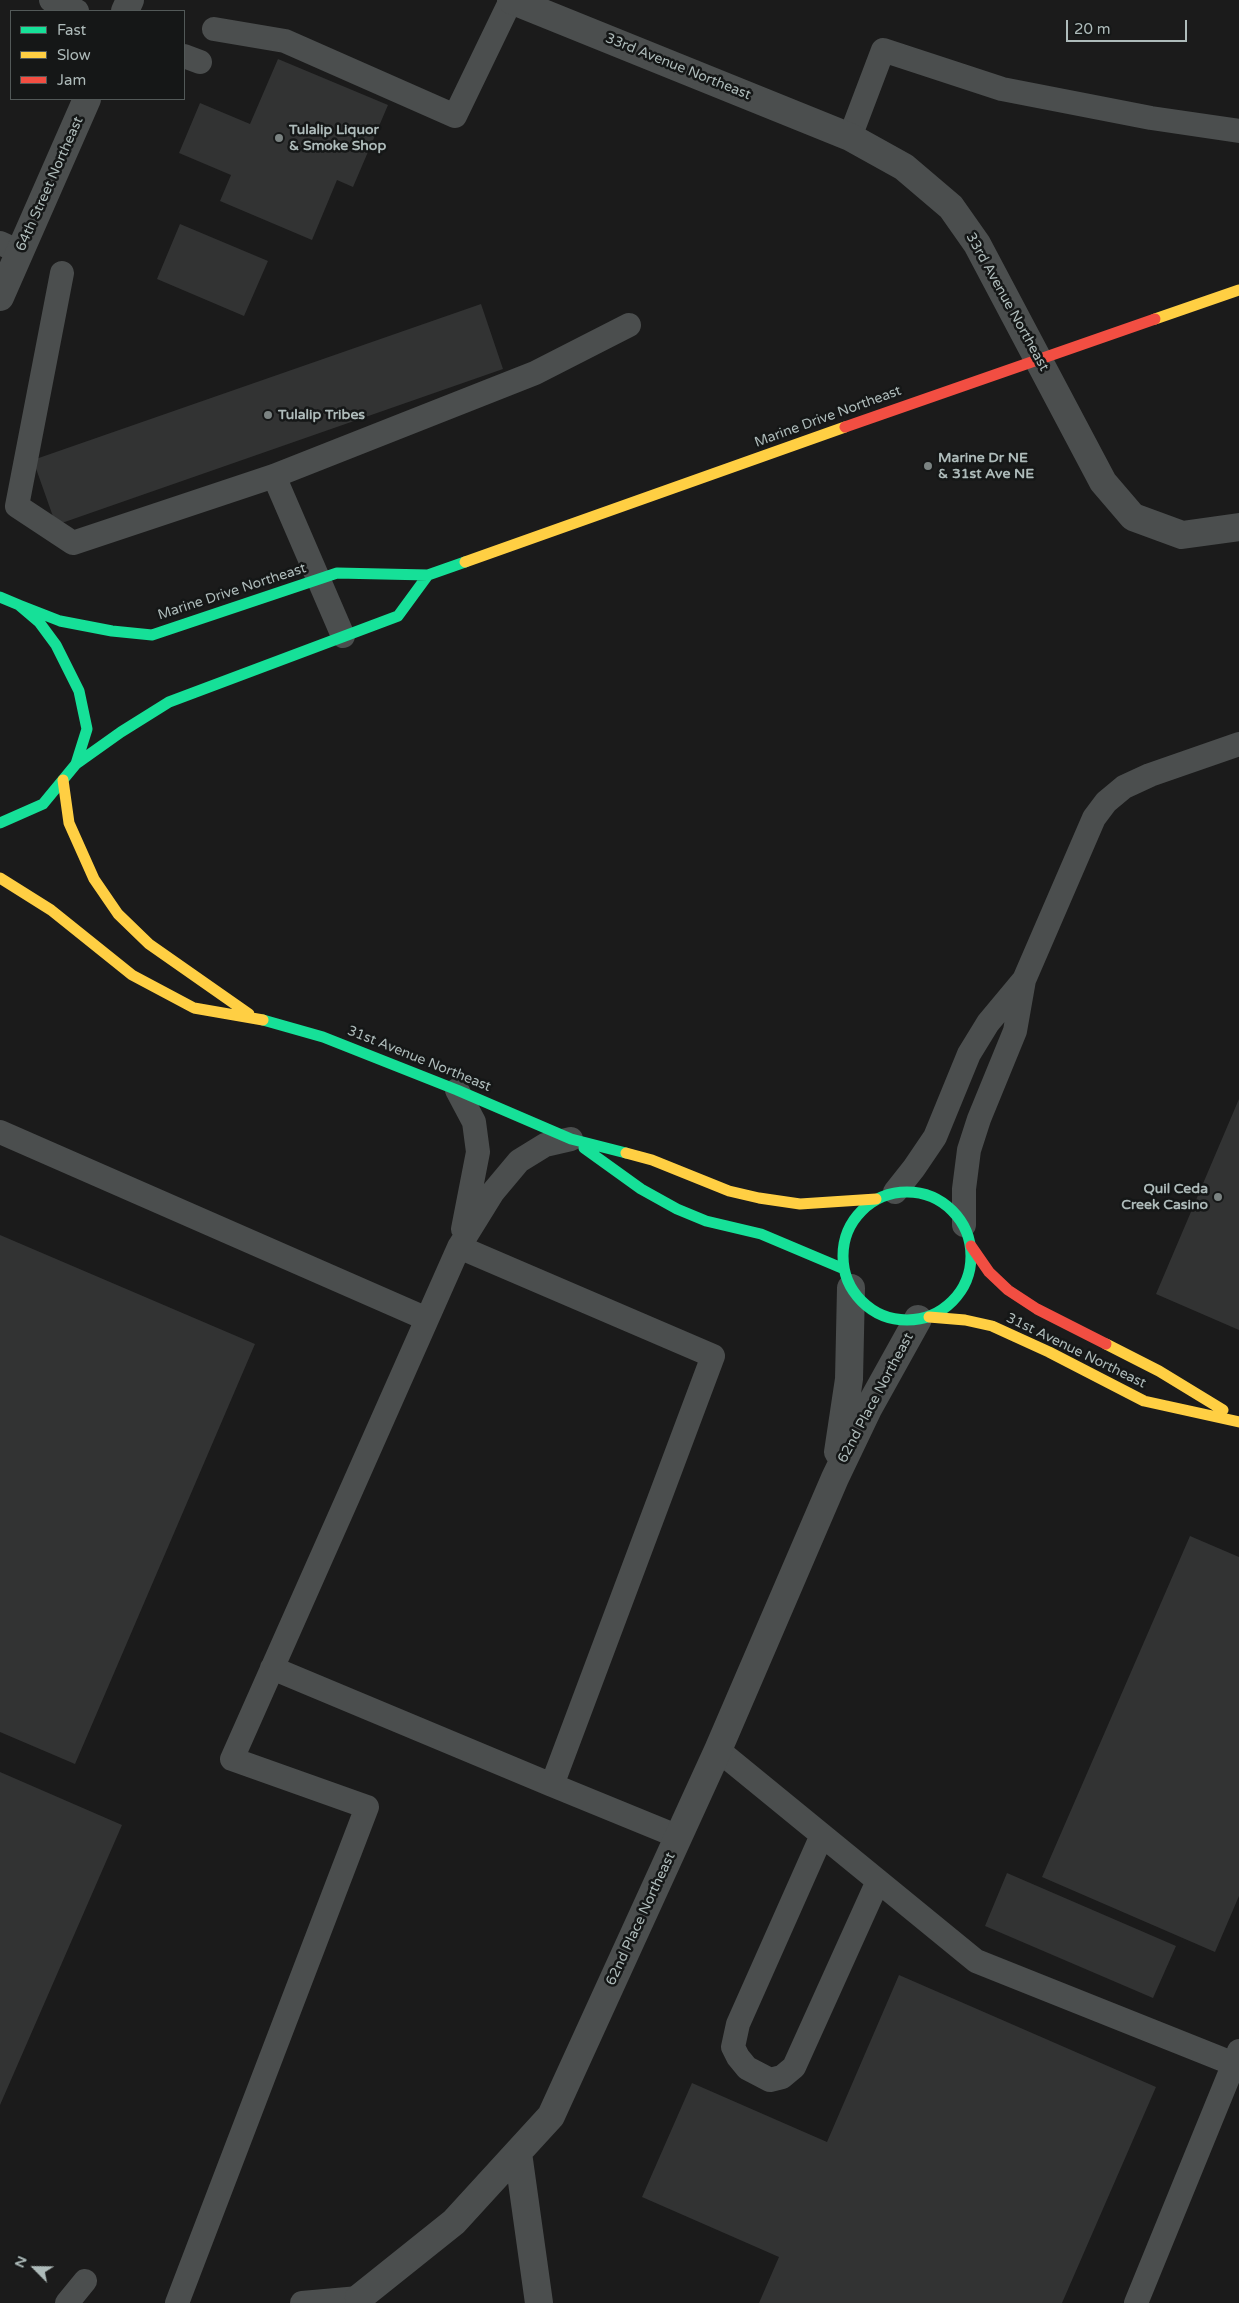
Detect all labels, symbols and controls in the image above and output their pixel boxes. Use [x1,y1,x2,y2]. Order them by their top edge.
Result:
legend [10,10,185,100]
scale bar [1069,10,1190,42]
text: 20 m [1074,20,1111,38]
text: Fast [57,21,86,39]
street label: 33rd Avenue Northeast [603,30,753,104]
text: Slow [57,46,91,64]
text: Jam [57,71,86,89]
street label: 64th Street Northeast [13,114,87,254]
place label: Tulalip Liquor & Smoke Shop [289,122,386,154]
marker: Tulalip Liquor & Smoke Shop [273,132,285,144]
street label: 33rd Avenue Northeast [962,230,1052,374]
street label: Marine Drive Northeast [752,383,904,451]
place label: Tulalip Tribes [278,407,365,423]
marker: Tulalip Tribes [262,409,274,421]
place label: Marine Dr NE & 31st Ave NE [938,450,1034,482]
marker: Marine Dr NE & 31st Ave NE [922,460,934,472]
street label: Marine Drive Northeast [156,560,308,624]
street label: 31st Avenue Northeast [345,1022,493,1096]
place label: Quil Ceda Creek Casino [1121,1181,1208,1214]
marker: Quil Ceda Creek Casino [1212,1191,1224,1203]
street label: 31st Avenue Northeast [1003,1310,1149,1392]
street label: 62nd Place Northeast [835,1330,917,1466]
street label: 62nd Place Northeast [603,1850,679,1988]
north arrow [10,2243,60,2293]
text: N [11,2253,31,2270]

